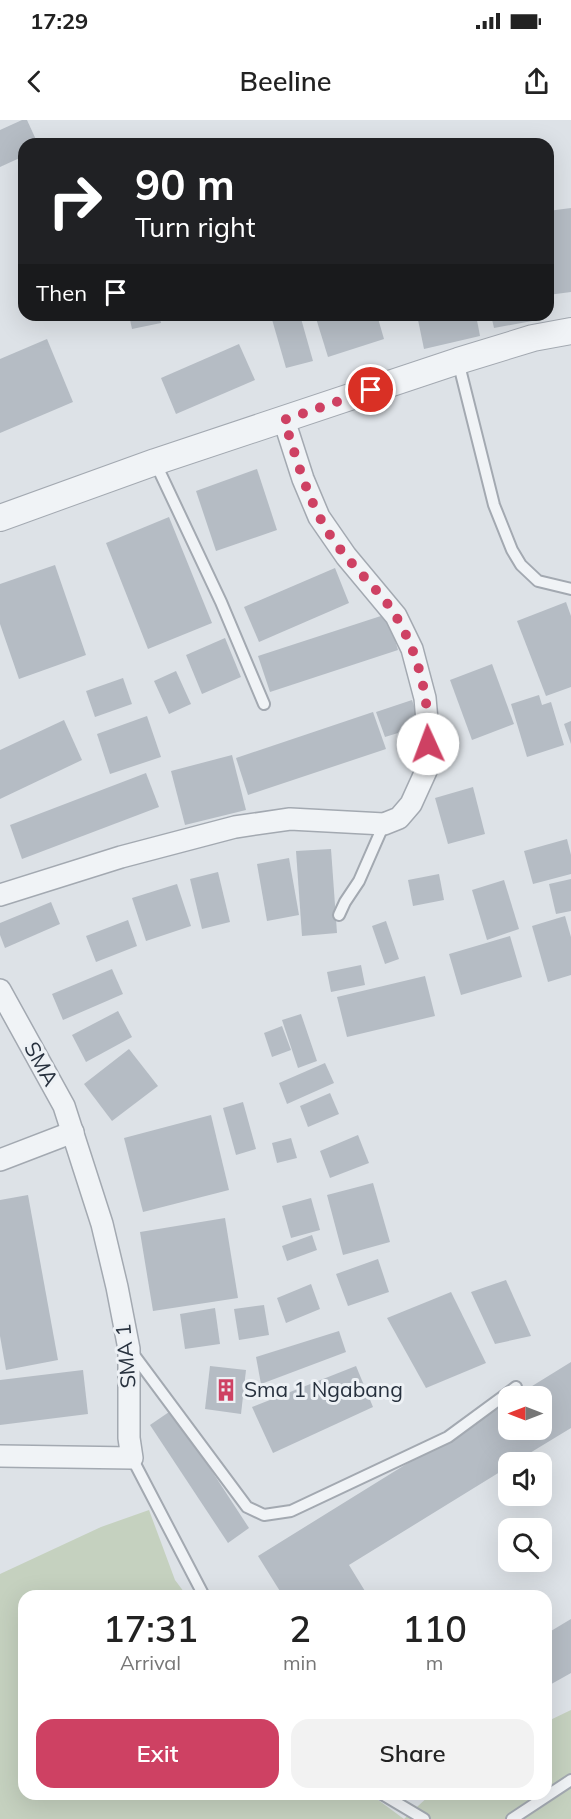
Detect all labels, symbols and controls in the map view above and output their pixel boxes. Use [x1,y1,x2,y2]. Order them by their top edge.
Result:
text: 17:29 [30,7,88,35]
text: Beeline [239,64,332,98]
icon: back [18,65,51,98]
icon: share [520,65,553,98]
text: 90 m [135,158,235,211]
icon: right [36,162,114,240]
text: Turn right [135,210,255,244]
icon: arrive [99,276,132,309]
text: Then [36,279,87,307]
pin [345,364,396,415]
icon: arrive [354,373,387,406]
position arrow [396,712,460,776]
street label: SMA [19,1037,65,1091]
street label: SMA 1 [109,1323,141,1389]
place label: Sma 1 Ngabang [244,1376,403,1402]
building icon: Sma 1 Ngabang [213,1377,239,1403]
north arrow [498,1386,552,1440]
map controls [498,1386,552,1572]
button: sound [498,1452,552,1506]
button: search [498,1518,552,1572]
text: 17:31 [103,1606,198,1651]
text: 2 [289,1606,311,1651]
text: 110 [402,1606,467,1651]
text: Arrival [120,1650,181,1675]
text: min [283,1650,317,1675]
text: m [426,1650,443,1675]
button: Exit [36,1719,279,1788]
button: Share [291,1719,534,1788]

